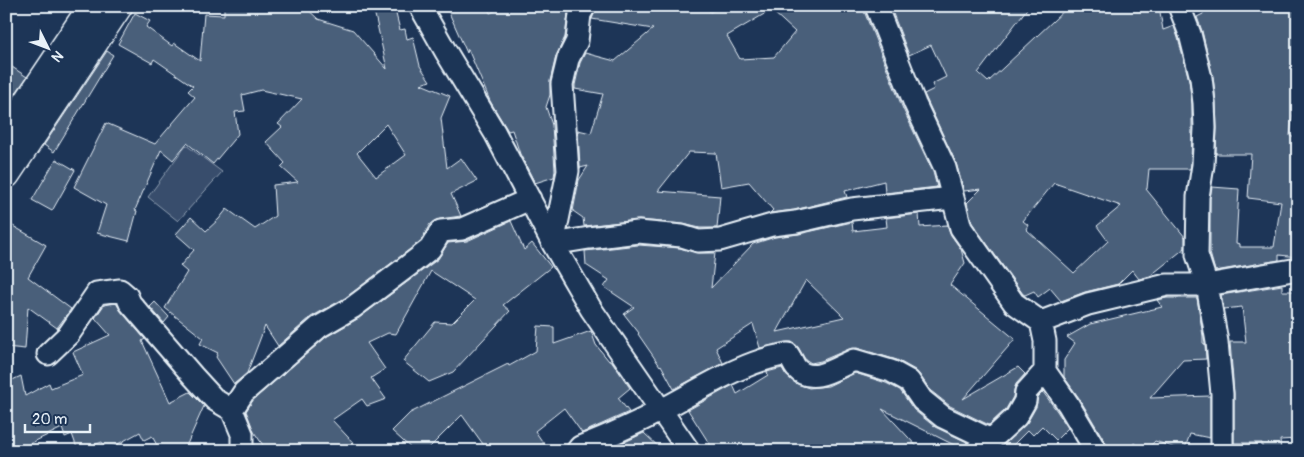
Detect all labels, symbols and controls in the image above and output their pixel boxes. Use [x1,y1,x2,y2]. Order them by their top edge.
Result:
north arrow [22,22,72,72]
text: N [48,47,67,66]
scale bar [25,402,90,434]
text: 20 m [32,410,67,429]

